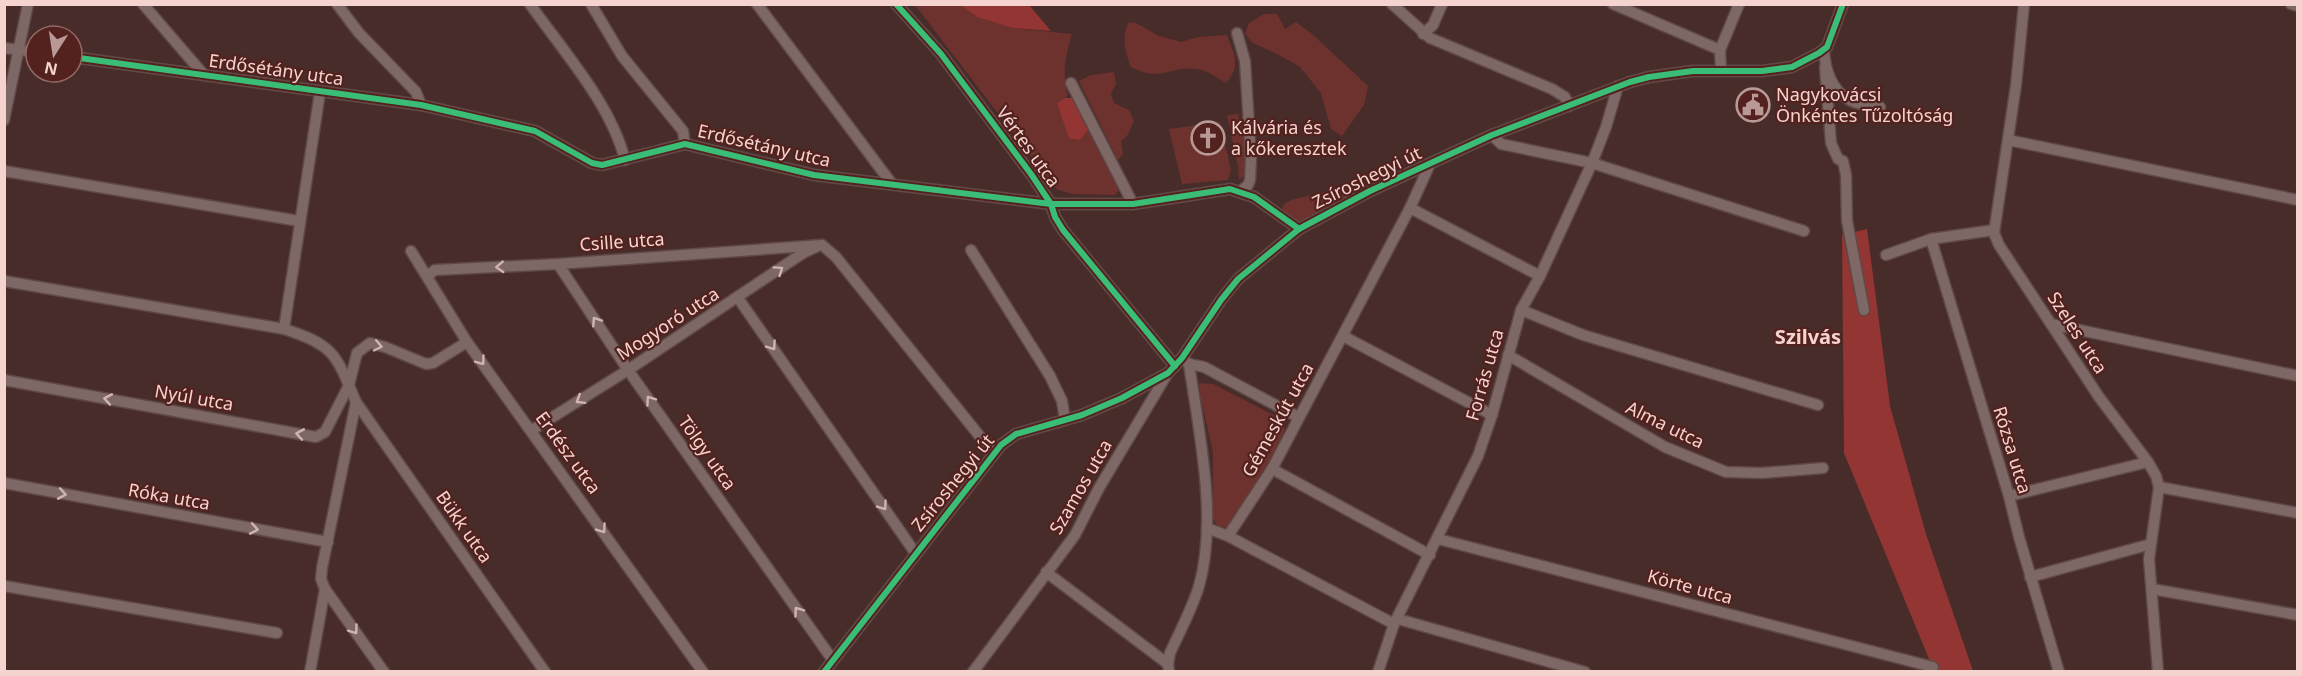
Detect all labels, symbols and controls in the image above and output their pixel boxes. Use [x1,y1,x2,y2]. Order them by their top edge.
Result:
north arrow [24,24,84,84]
street label: Erdősétány utca [207,48,345,90]
text: N [42,57,60,81]
place label: Nagykovácsi Önkéntes Tűzoltóság [1776,82,1953,127]
public building icon: Nagykovácsi Önkéntes Tűzoltóság [1735,87,1771,123]
street label: Vértes utca [991,101,1066,192]
place label: Kálvária és a kőkeresztek [1231,115,1347,160]
street label: Erdősétány utca [695,118,833,172]
church icon: Kálvária és a kőkeresztek [1190,120,1226,156]
street label: Zsíroshegyi út [1308,140,1426,214]
street label: Csille utca [579,226,665,256]
one-way arrow [495,260,504,273]
one-way arrow [772,266,783,277]
street label: Mogyoró utca [612,281,723,365]
street label: Szeles utca [2042,287,2113,378]
one-way arrow [592,317,603,328]
district label: Szilvás [1775,323,1841,350]
street label: Forrás utca [1459,326,1509,423]
one-way arrow [373,339,383,352]
one-way arrow [765,339,776,350]
one-way arrow [474,355,485,366]
street label: Gémeskút utca [1236,358,1318,481]
street label: Nyúl utca [153,378,235,416]
one-way arrow [103,393,113,406]
one-way arrow [576,393,586,405]
street label: Alma utca [1622,395,1709,453]
one-way arrow [646,396,657,407]
street label: Rózsa utca [1988,403,2038,496]
street label: Erdész utca [531,406,607,498]
street label: Tölgy utca [673,410,742,494]
one-way arrow [295,428,305,441]
street label: Zsíroshegyi út [906,428,999,536]
street label: Szamos utca [1043,435,1117,538]
street label: Róka utca [126,477,212,515]
street label: Bükk utca [431,486,498,567]
one-way arrow [57,487,67,500]
one-way arrow [876,500,887,511]
one-way arrow [249,522,259,535]
one-way arrow [595,522,606,533]
street label: Körte utca [1645,563,1735,609]
one-way arrow [794,607,805,618]
one-way arrow [347,624,358,635]

